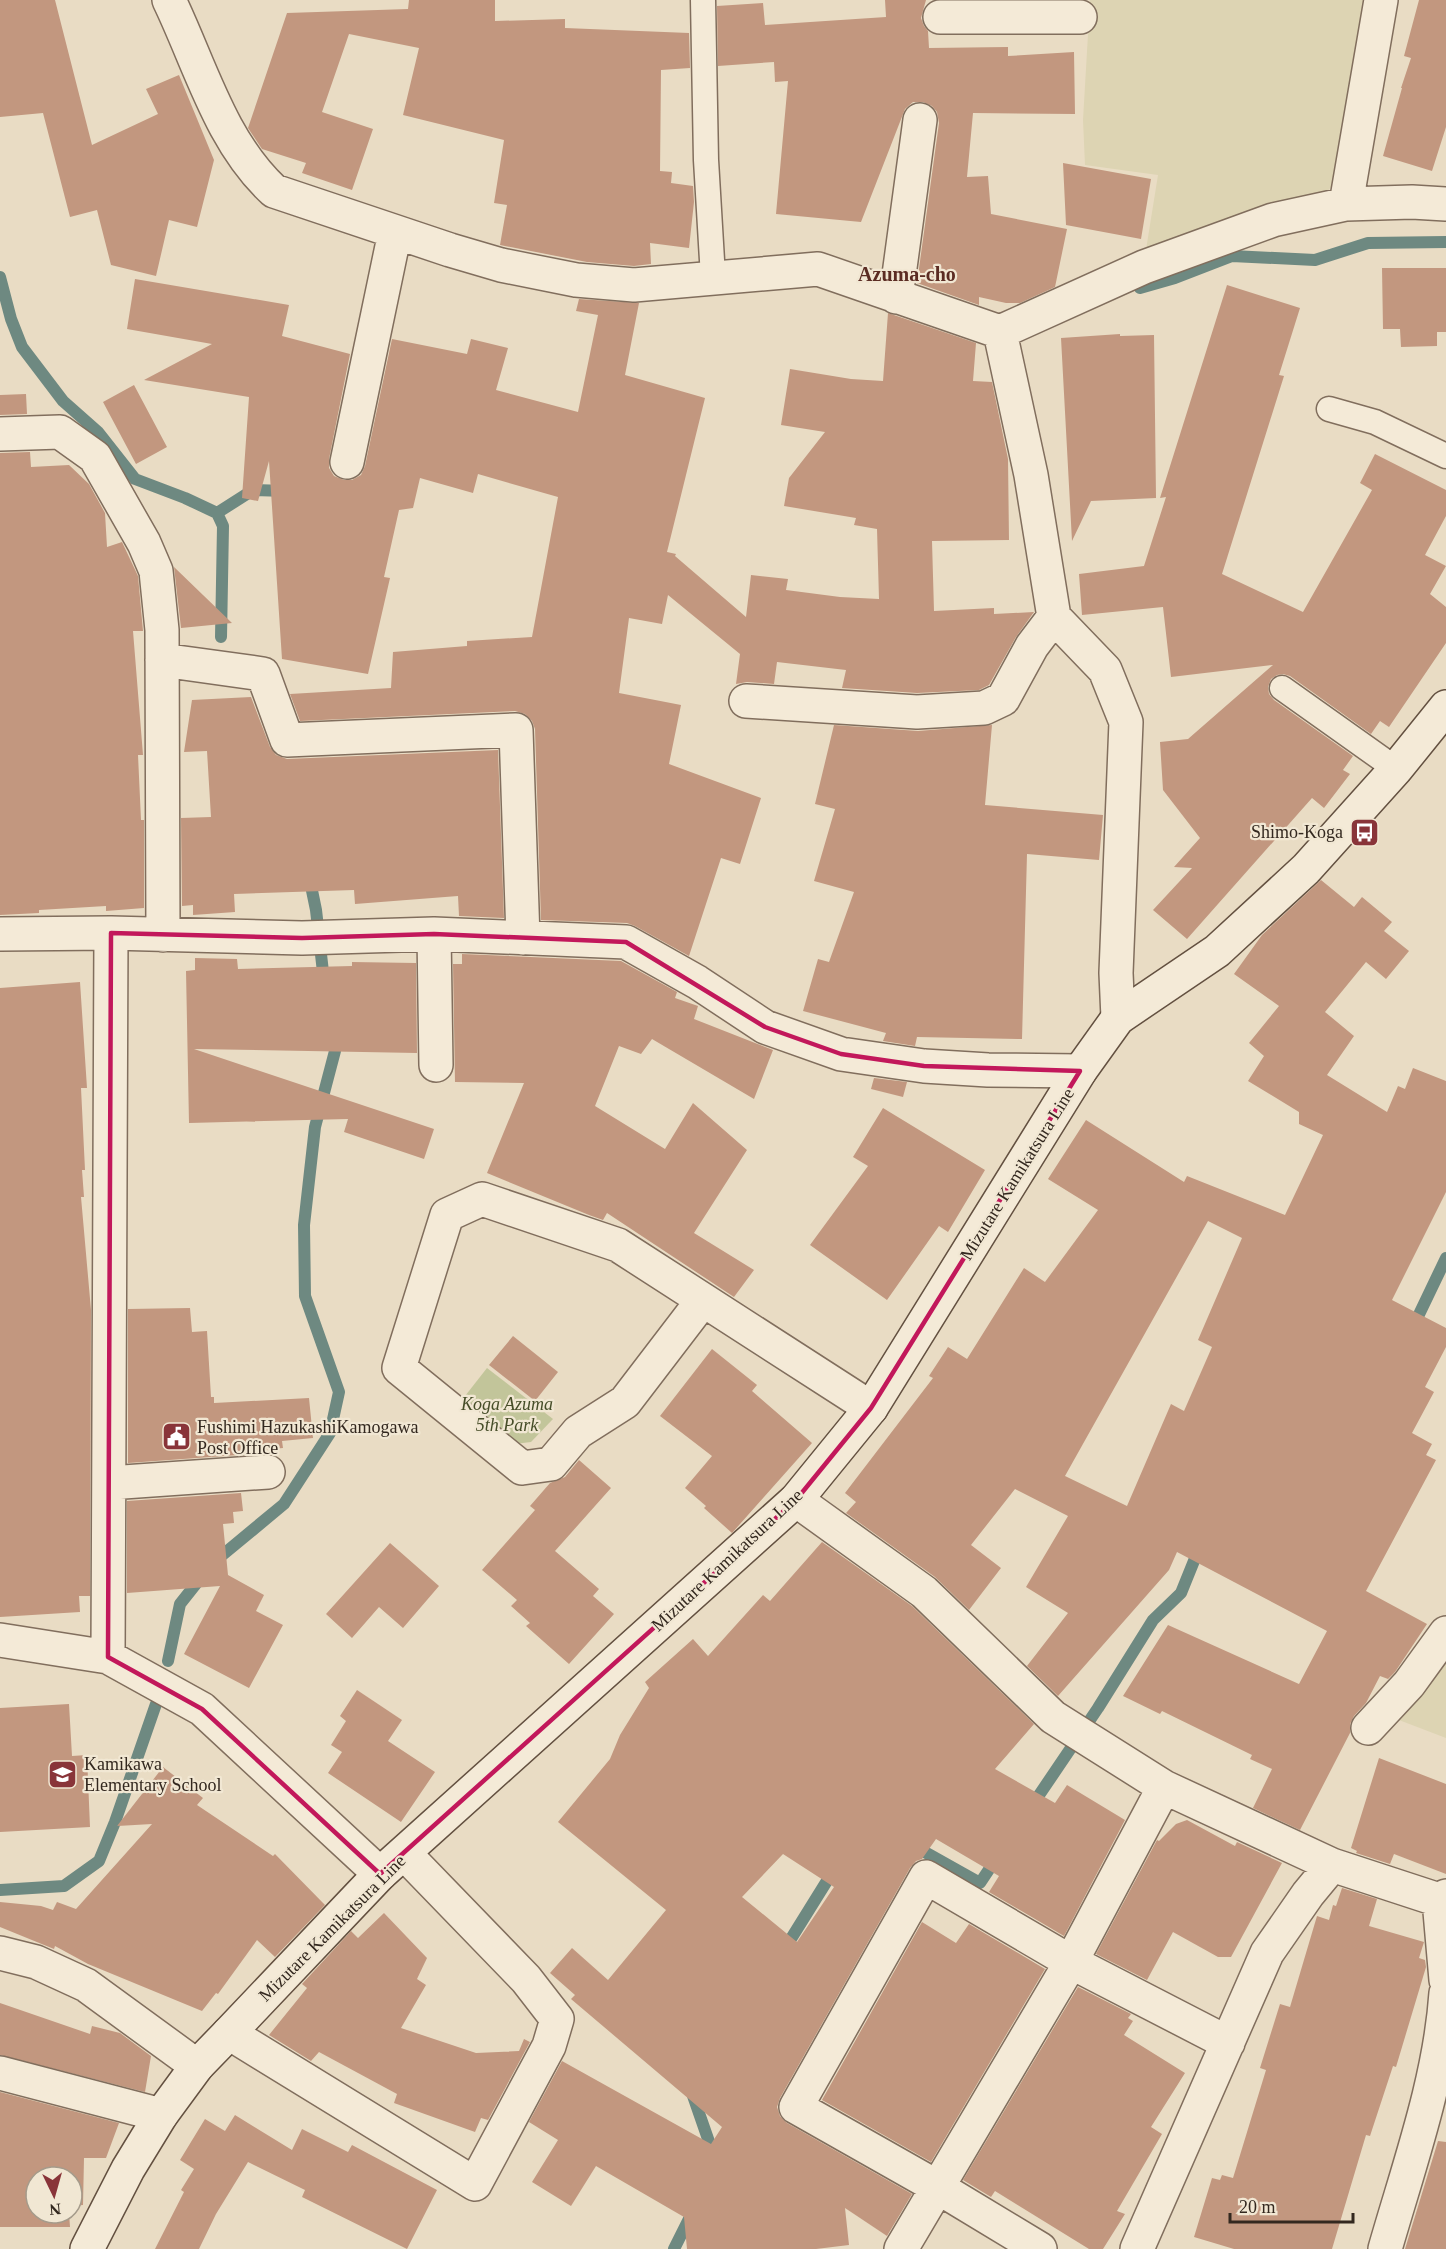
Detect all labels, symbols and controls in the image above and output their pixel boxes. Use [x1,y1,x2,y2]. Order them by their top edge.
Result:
district label: Azuma-cho [858,263,956,285]
bus stop icon: Shimo-Koga [1348,816,1380,848]
place label: Shimo-Koga [1251,822,1343,842]
street label: Mizutare Kamikatsura Line [956,1084,1078,1264]
park label: Koga Azuma 5th Park [460,1394,553,1435]
place label: Fushimi HazukashiKamogawa Post Office [197,1417,418,1458]
public building icon: Fushimi HazukashiKamogawa Post Office [160,1421,192,1453]
street label: Mizutare Kamikatsura Line [647,1485,807,1635]
place label: Kamikawa Elementary School [84,1754,221,1795]
school or university icon: Kamikawa Elementary School [47,1758,79,1790]
street label: Mizutare Kamikatsura Line [255,1851,409,2005]
north arrow [24,2165,84,2225]
scale bar [1230,2186,1353,2224]
text: 20 m [1239,2197,1276,2217]
text: N [48,2200,62,2218]

